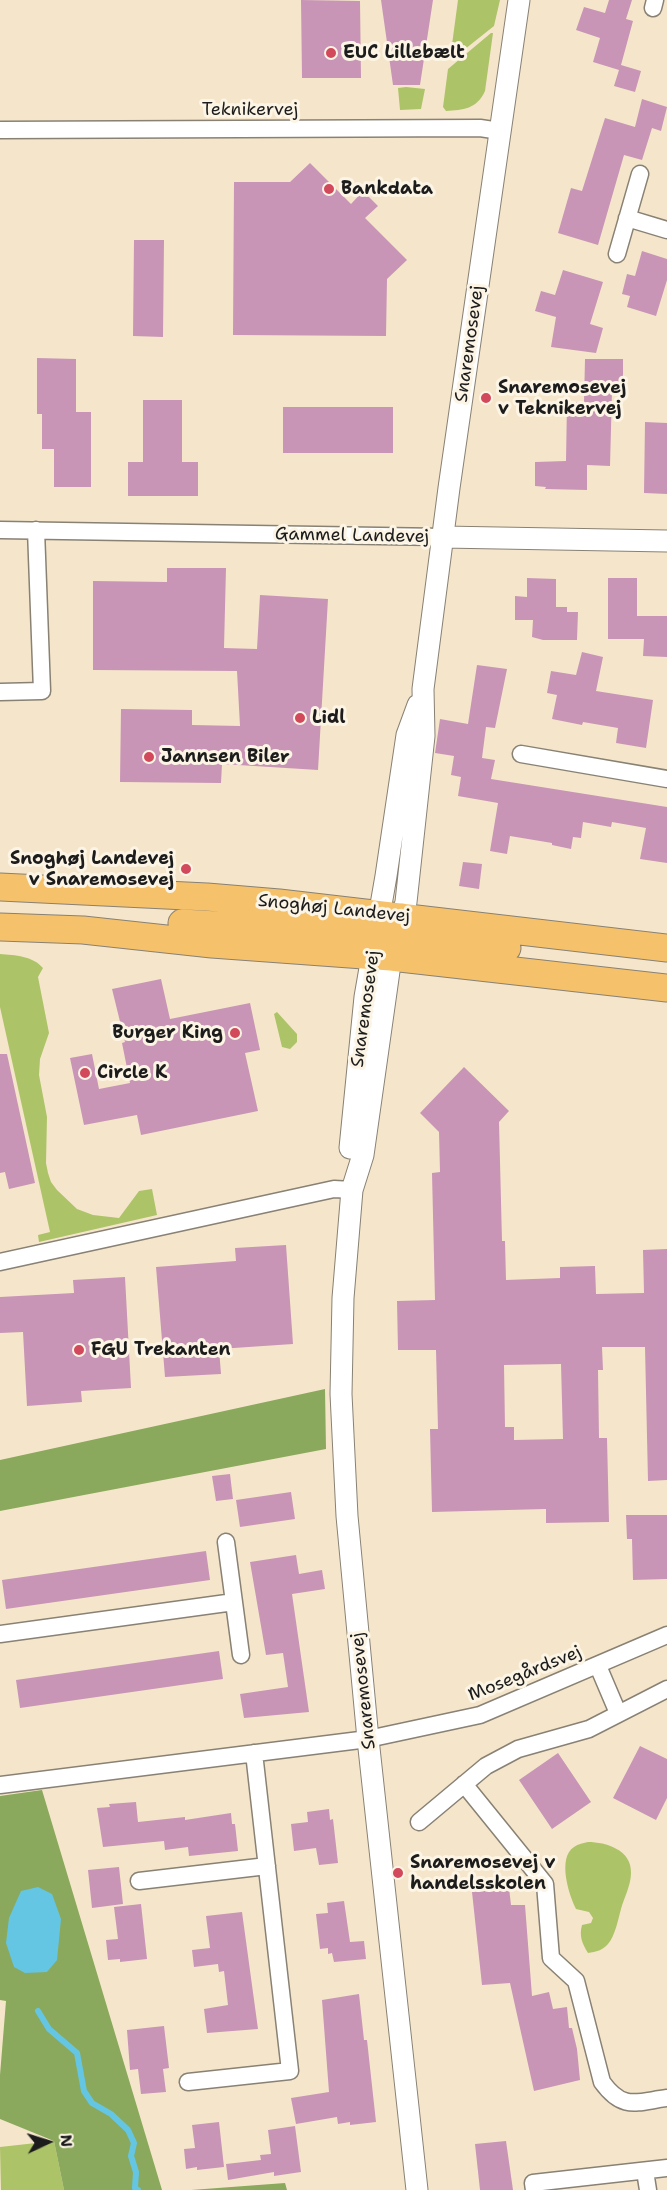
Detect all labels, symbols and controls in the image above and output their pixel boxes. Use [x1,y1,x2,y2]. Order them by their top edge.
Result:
place label: EUC Lillebælt [343,42,465,64]
marker: EUC Lillebælt [324,46,338,60]
street label: Teknikervej [202,99,298,121]
place label: Bankdata [341,178,433,200]
marker: Bankdata [322,182,336,196]
street label: Snaremosevej [451,284,489,404]
place label: Snaremosevej v Teknikervej [498,377,626,420]
marker: Snaremosevej v Teknikervej [479,391,493,405]
street label: Gammel Landevej [275,524,429,548]
place label: Lidl [312,707,345,729]
marker: Lidl [293,711,307,725]
place label: Jannsen Biler [161,746,290,768]
marker: Jannsen Biler [142,750,156,764]
place label: Snoghøj Landevej v Snaremosevej [10,848,174,890]
marker: Snoghøj Landevej v Snaremosevej [179,862,193,876]
street label: Snoghøj Landevej [257,890,411,928]
street label: Snaremosevej [347,949,385,1069]
place label: Burger King [112,1022,223,1044]
marker: Burger King [228,1026,242,1040]
place label: Circle K [97,1062,167,1084]
marker: Circle K [78,1066,92,1080]
place label: FGU Trekanten [91,1339,230,1361]
marker: FGU Trekanten [72,1343,86,1357]
street label: Snaremosevej [347,1631,381,1751]
street label: Mosegårdsvej [465,1642,585,1706]
place label: Snaremosevej v handelsskolen [410,1852,555,1894]
marker: Snaremosevej v handelsskolen [391,1866,405,1880]
north arrow [18,2112,78,2172]
text: N [56,2134,77,2148]

